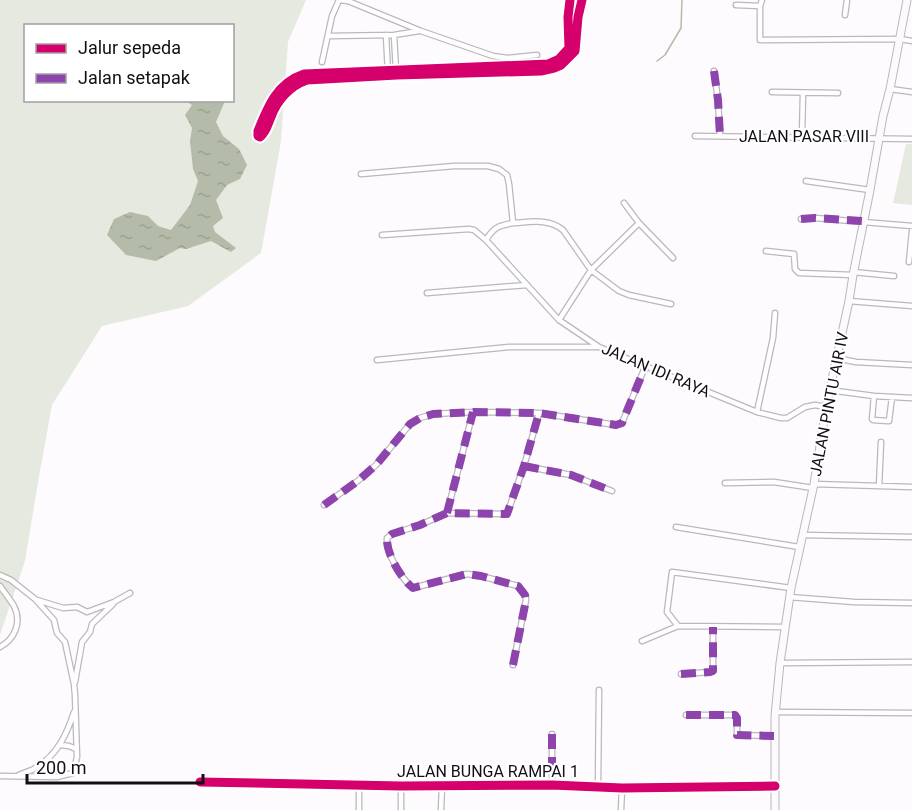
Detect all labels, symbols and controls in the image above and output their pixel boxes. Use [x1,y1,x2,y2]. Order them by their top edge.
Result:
legend [24,24,234,102]
text: Jalur sepeda [78,37,181,58]
text: Jalan setapak [78,67,191,88]
street label: JALAN PASAR VIII [739,127,869,146]
street label: JALAN PINTU AIR IV [806,330,852,478]
street label: JALAN IDI RAYA [599,339,713,402]
scale bar [27,747,202,785]
text: 200 m [36,757,87,778]
street label: JALAN BUNGA RAMPAI 1 [397,762,579,781]

